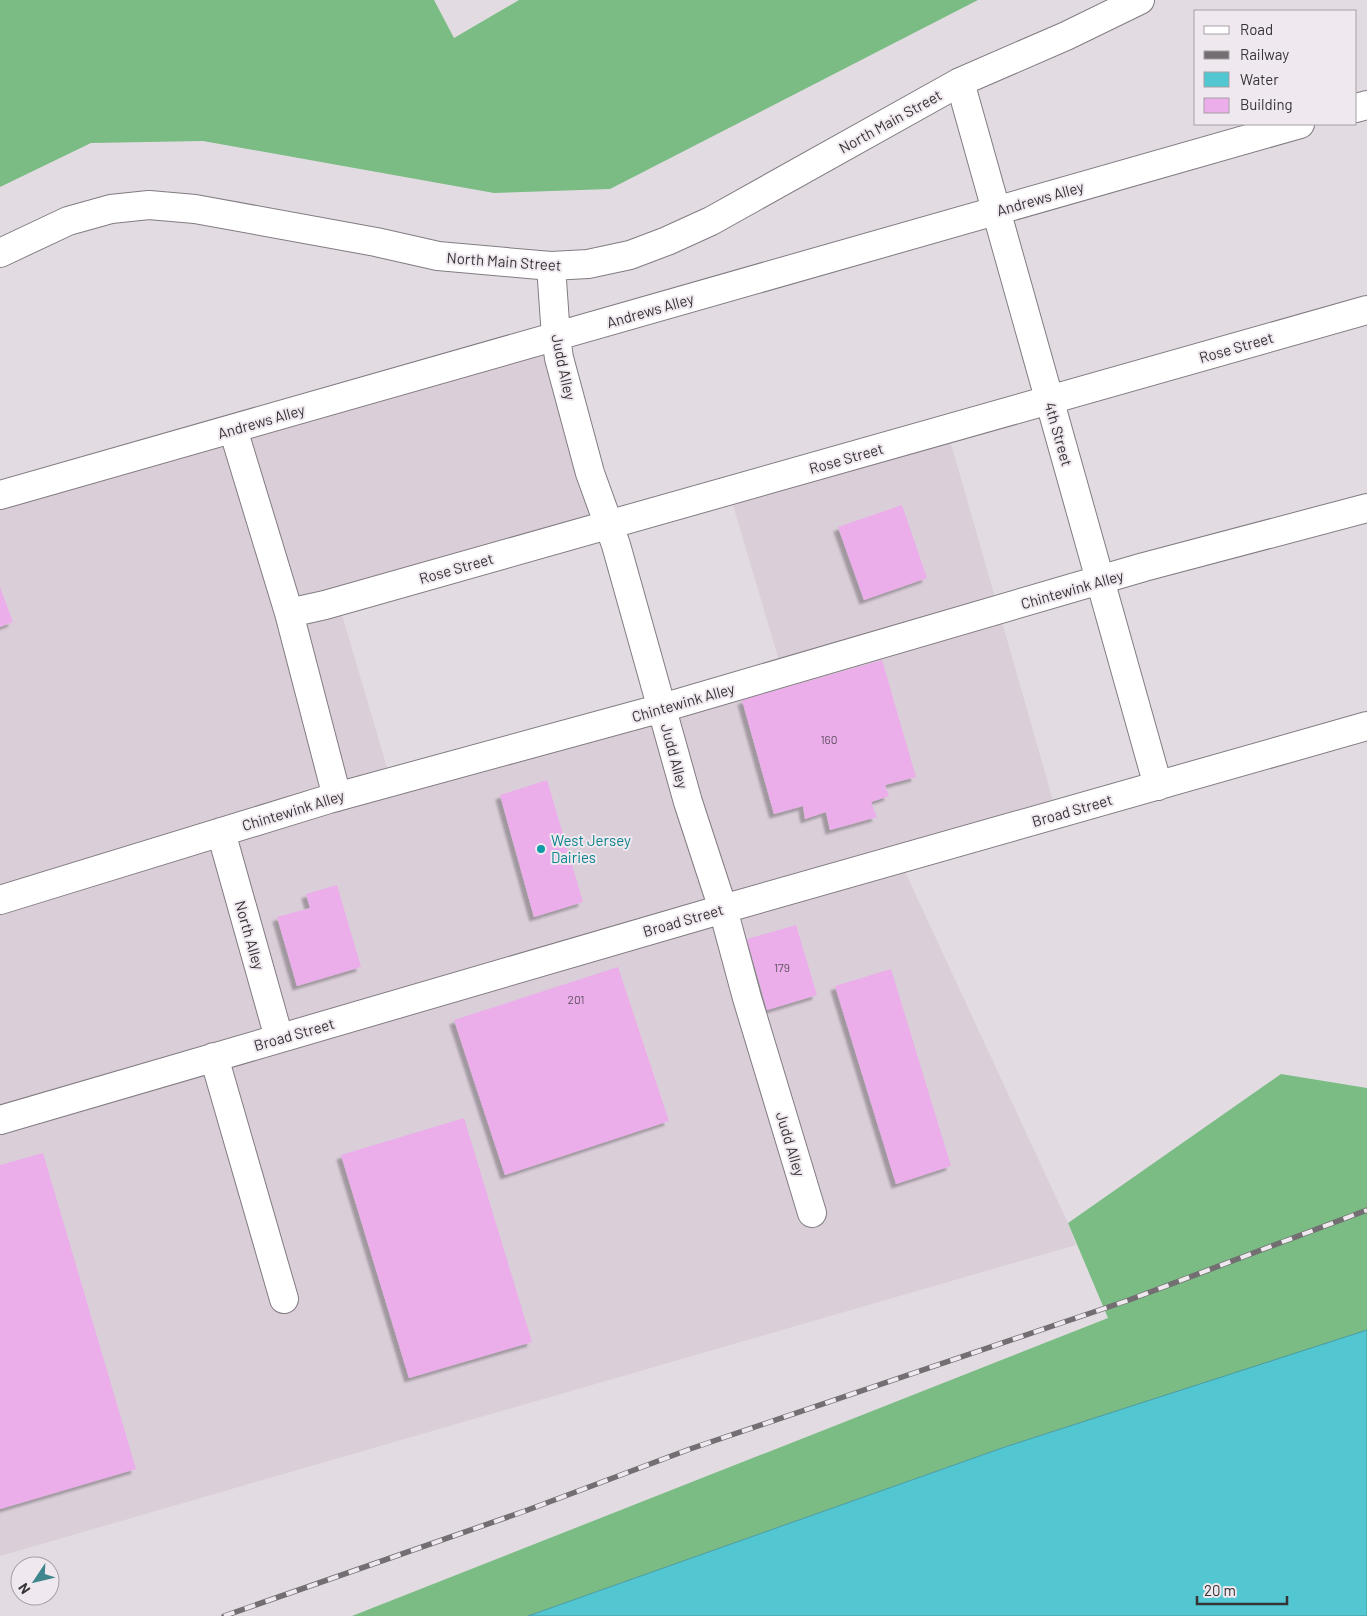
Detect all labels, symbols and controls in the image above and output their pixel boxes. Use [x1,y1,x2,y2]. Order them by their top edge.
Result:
legend [1194,10,1357,125]
text: Road [1240,20,1273,38]
text: Railway [1240,45,1289,63]
text: Water [1240,70,1279,88]
street label: North Main Street [835,85,945,157]
text: Building [1240,95,1293,113]
street label: Andrews Alley [994,177,1086,219]
street label: North Main Street [446,248,562,274]
street label: Andrews Alley [604,289,696,331]
street label: Rose Street [1197,328,1275,366]
street label: Judd Alley [548,332,580,402]
street label: Andrews Alley [215,400,307,442]
street label: 4th Street [1041,400,1077,468]
street label: Rose Street [807,439,885,477]
street label: Rose Street [417,549,495,587]
street label: Chintewink Alley [1019,566,1126,612]
street label: Chintewink Alley [630,679,737,725]
street label: Judd Alley [658,721,692,791]
house number: 160 [820,732,838,746]
street label: Chintewink Alley [240,786,346,834]
street label: Broad Street [1030,790,1114,830]
place label: West Jersey Dairies [551,831,631,866]
marker: West Jersey Dairies [535,843,547,855]
street label: North Alley [232,898,268,972]
street label: Broad Street [641,900,725,940]
house number: 179 [774,960,790,974]
house number: 201 [567,992,585,1006]
street label: Broad Street [252,1014,336,1054]
street label: Judd Alley [773,1109,809,1179]
north arrow [10,1556,60,1606]
scale bar [1197,1574,1287,1606]
text: N [14,1580,34,1597]
text: 20 m [1204,1581,1236,1599]

